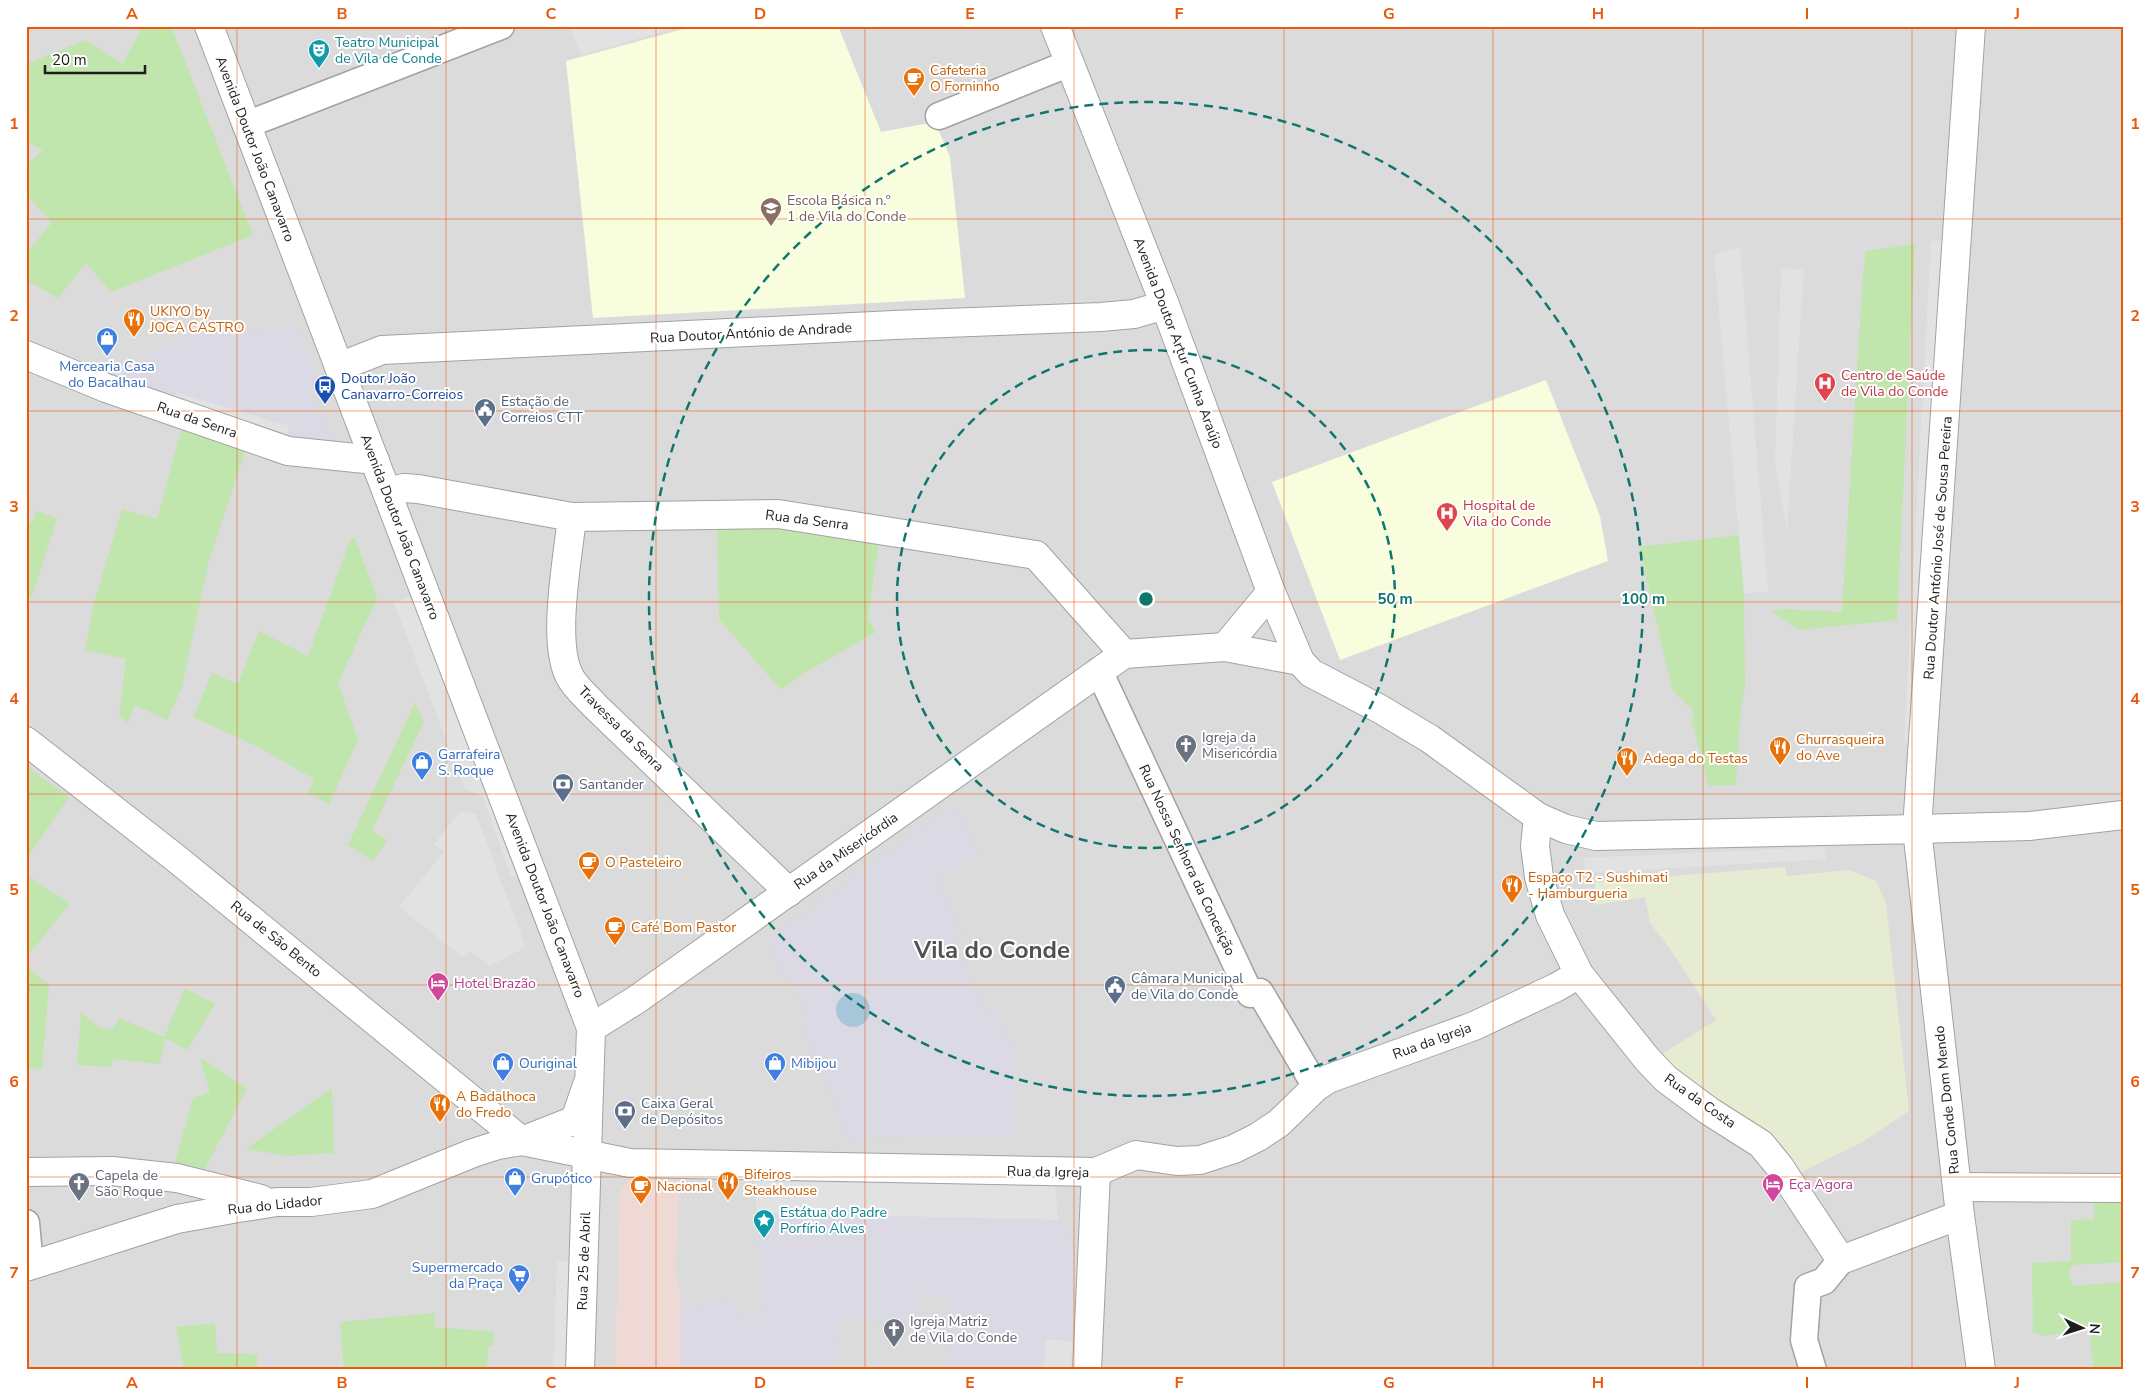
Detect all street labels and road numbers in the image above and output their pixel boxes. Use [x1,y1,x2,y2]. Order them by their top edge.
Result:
street label: Avenida Doutor João Canavarro [211,54,299,245]
street label: Avenida Doutor Artur Cunha Araújo [1129,235,1227,451]
street label: Rua Doutor António de Andrade [649,318,853,348]
street label: Rua da Senra [154,397,240,443]
street label: Rua Doutor António José de Sousa Pereira [1919,416,1957,680]
street label: Avenida Doutor João Canavarro [356,432,444,623]
street label: Rua da Senra [764,505,850,535]
street label: Travessa da Senra [574,682,668,776]
street label: Rua Nossa Senhora da Conceição [1134,761,1240,959]
street label: Rua da Misericórdia [790,808,902,894]
street label: Avenida Doutor João Canavarro [501,810,589,1001]
street label: Rua de São Bento [226,896,326,982]
street label: Rua da Igreja [1390,1018,1474,1064]
street label: Rua Conde Dom Mendo [1930,1025,1964,1175]
street label: Rua da Costa [1661,1069,1739,1133]
street label: Rua da Igreja [1007,1162,1089,1182]
street label: Rua do Lidador [227,1191,323,1219]
street label: Rua 25 de Abril [573,1211,595,1311]

